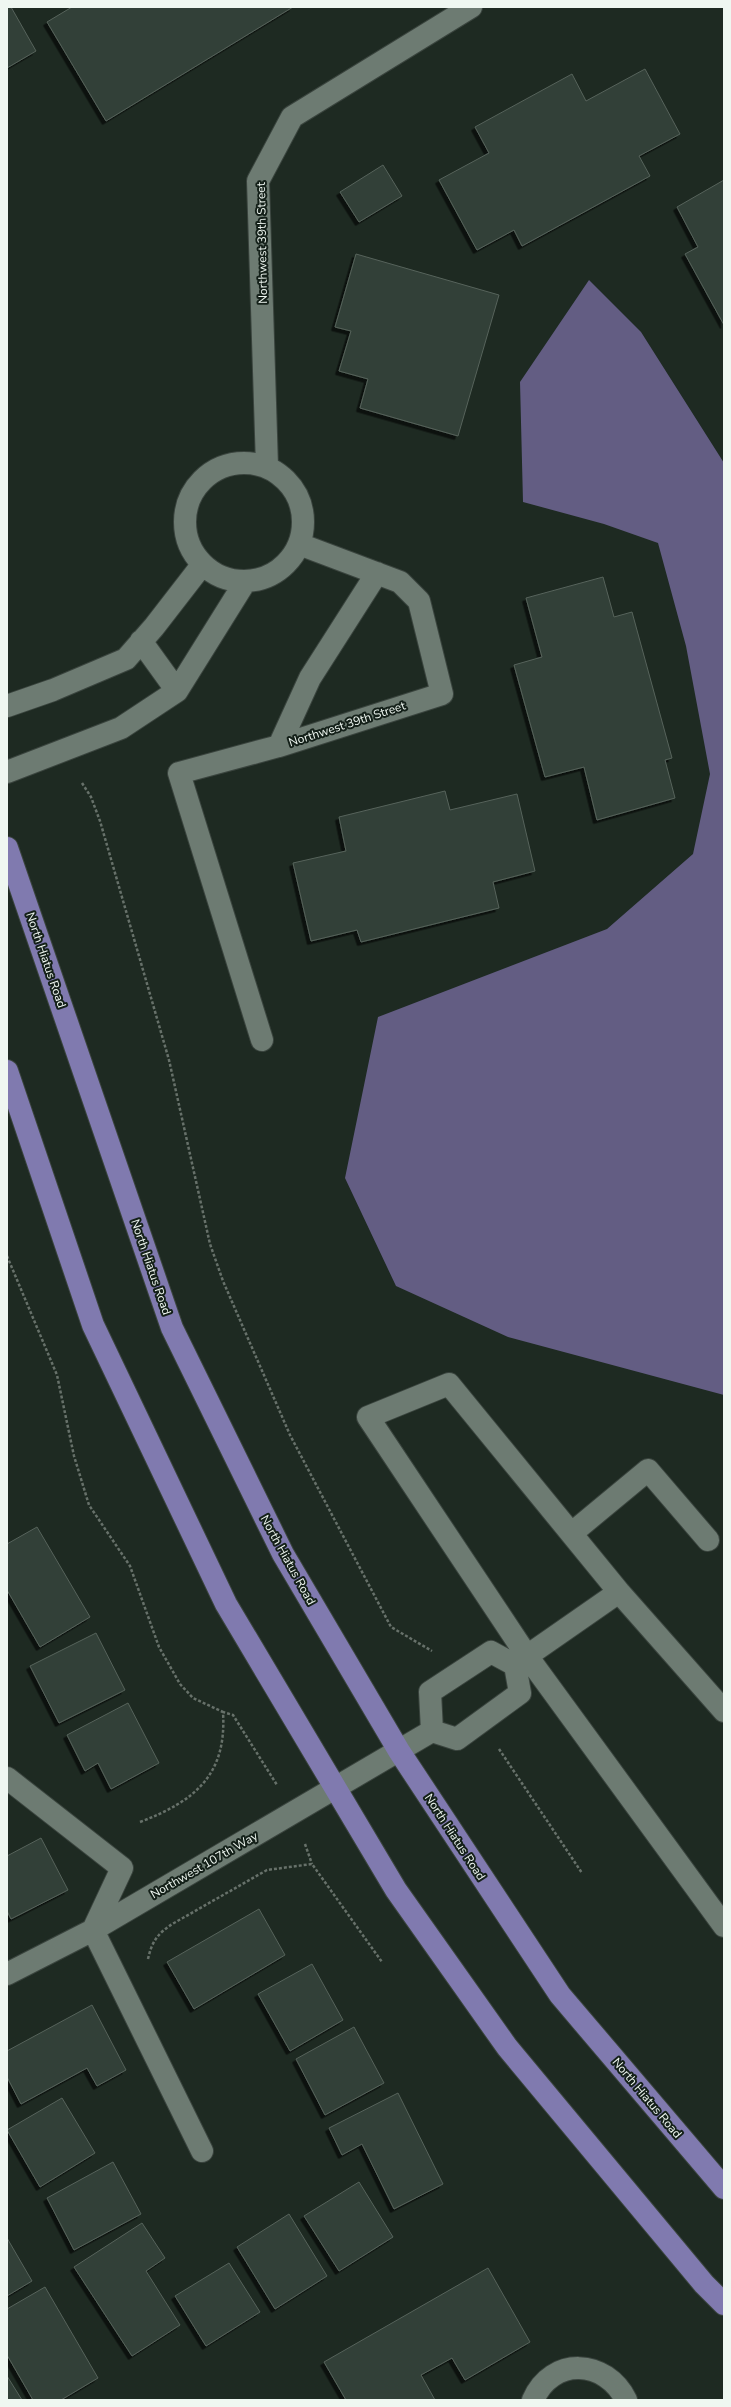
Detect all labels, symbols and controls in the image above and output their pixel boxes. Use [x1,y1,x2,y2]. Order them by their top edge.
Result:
street label: Northwest 39th Street [253,181,271,304]
street label: Northwest 39th Street [287,697,408,750]
street label: North Hiatus Road [22,910,70,1010]
street label: North Hiatus Road [127,1217,175,1317]
street label: North Hiatus Road [257,1512,319,1608]
street label: North Hiatus Road [421,1791,489,1883]
street label: Northwest 107th Way [148,1827,261,1902]
street label: North Hiatus Road [609,2054,685,2142]

